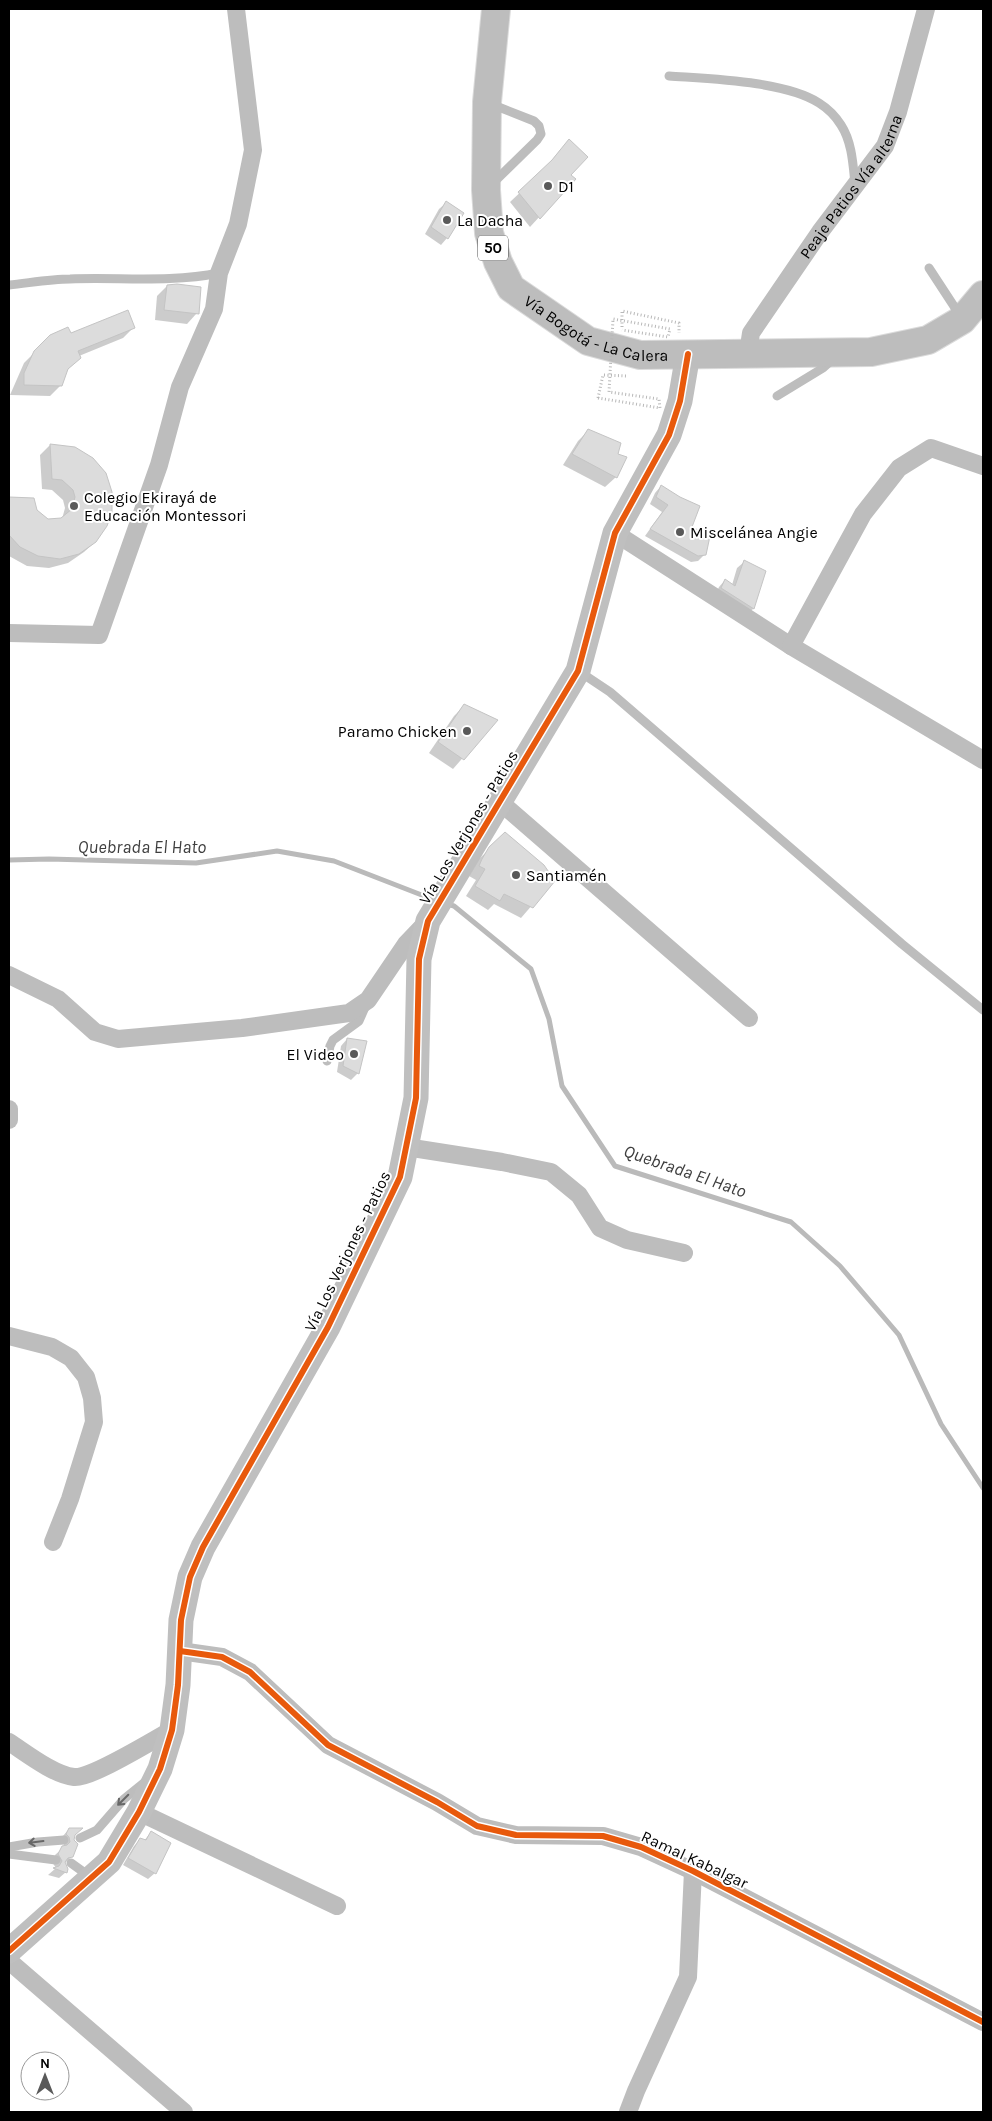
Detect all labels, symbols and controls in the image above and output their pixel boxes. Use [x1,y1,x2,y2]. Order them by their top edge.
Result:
street label: Peaje Patios Vía alterna [796,112,906,262]
place label: D1 [558,177,574,196]
marker: D1 [542,180,554,192]
place label: La Dacha [457,211,523,230]
marker: La Dacha [441,214,453,226]
road number: 50 [478,236,508,260]
street label: Vía Bogotá - La Calera [521,291,668,365]
place label: Colegio Ekirayá de Educación Montessori [84,488,247,525]
marker: Colegio Ekirayá de Educación Montessori [68,500,80,512]
place label: Miscelánea Angie [690,523,818,542]
marker: Miscelánea Angie [674,526,686,538]
place label: Paramo Chicken [338,722,457,741]
marker: Paramo Chicken [461,725,473,737]
street label: Vía Los Verjones - Patios [415,747,522,908]
water label: Quebrada El Hato [78,836,206,858]
place label: Santiamén [526,866,607,885]
marker: Santiamén [510,869,522,881]
place label: El Video [287,1045,344,1064]
marker: El Video [348,1048,360,1060]
water label: Quebrada El Hato [621,1140,749,1202]
street label: Vía Los Verjones - Patios [300,1168,395,1335]
one-way arrow [117,1794,129,1807]
street label: Ramal Kabalgar [638,1826,751,1893]
one-way arrow [29,1837,45,1847]
north arrow [20,2051,70,2101]
text: N [40,2055,50,2072]

